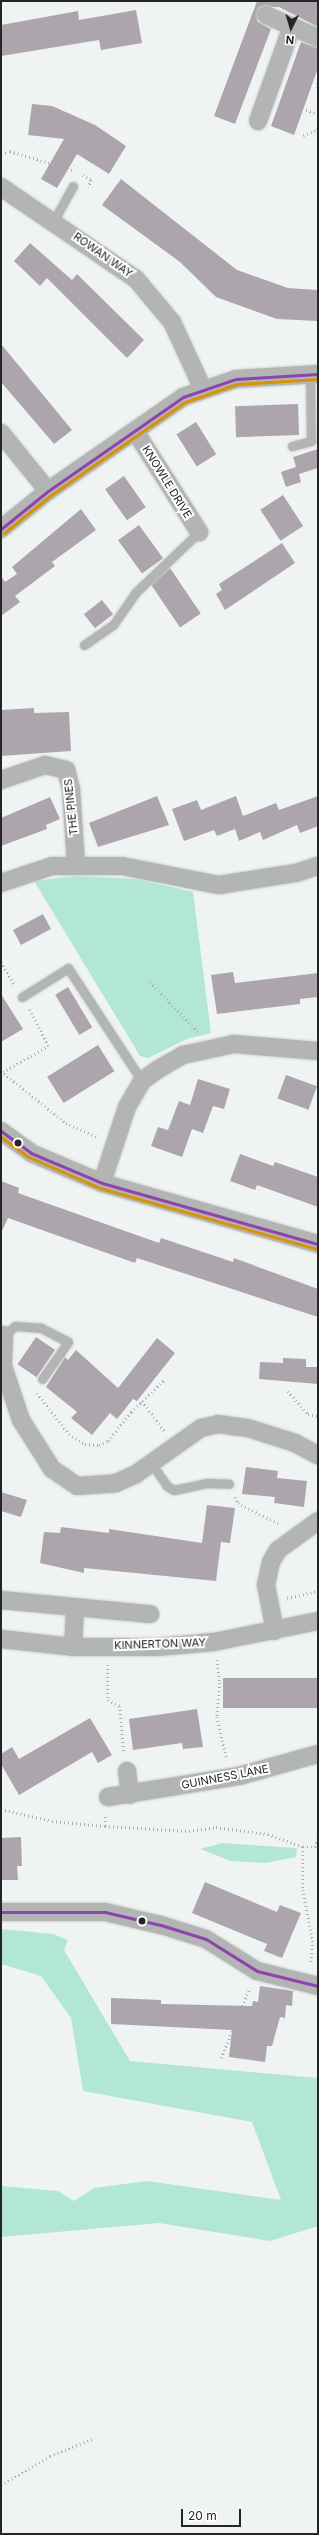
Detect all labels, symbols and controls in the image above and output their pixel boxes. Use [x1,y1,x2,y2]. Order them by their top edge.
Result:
north arrow [271,8,311,48]
text: N [285,33,295,47]
street label: ROWAN WAY [71,230,135,280]
street label: KNOWLE DRIVE [139,443,195,521]
street label: THE PINES [61,778,81,836]
unlabelled marker [13,1138,23,1148]
street label: KINNERTON WAY [114,1636,206,1652]
street label: GUINNESS LANE [180,1762,270,1792]
unlabelled marker [137,1916,147,1926]
scale bar [183,2501,243,2527]
text: 20 m [188,2508,217,2523]

